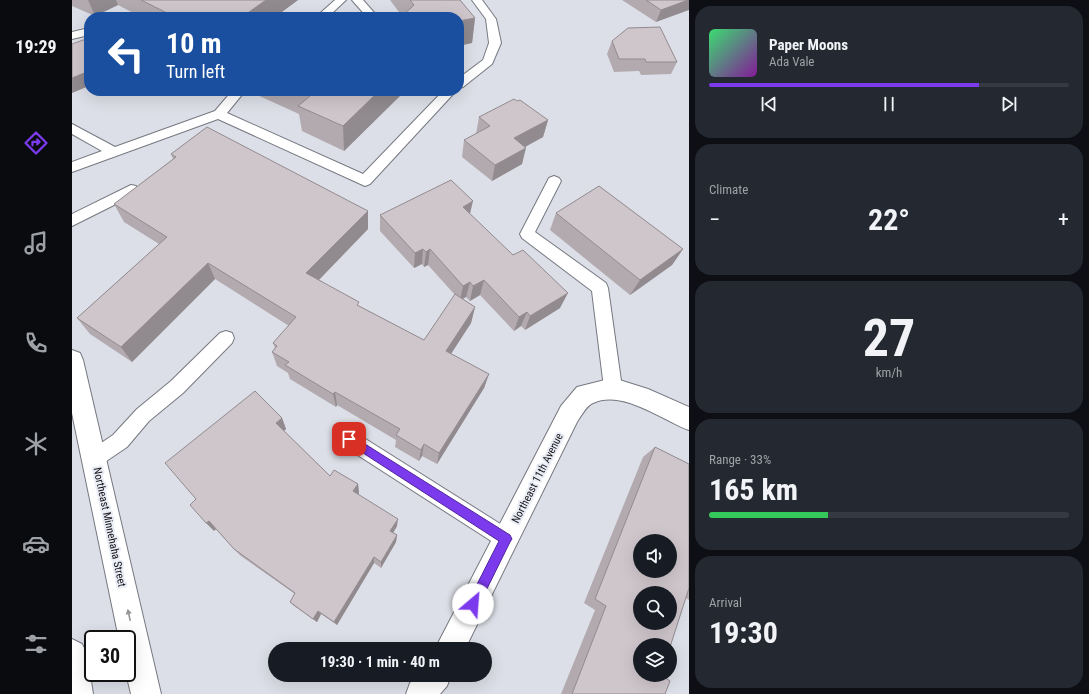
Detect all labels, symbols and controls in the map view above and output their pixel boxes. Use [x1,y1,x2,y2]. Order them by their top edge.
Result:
text: 10 m [166,27,222,60]
icon: left [100,28,152,80]
text: 19:29 [15,36,57,57]
text: Paper Moons [769,36,848,54]
text: Ada Vale [769,54,814,69]
text: Turn left [166,61,225,82]
icon: previous [758,93,780,115]
icon: pause [878,93,900,115]
icon: next [998,93,1020,115]
icon: directions [22,129,50,157]
text: Climate [709,182,748,197]
text: 22° [868,202,910,237]
text: − [709,207,720,232]
text: + [1058,207,1069,232]
icon: music [22,229,50,257]
text: 27 [863,308,915,369]
icon: phone [22,329,50,357]
text: km/h [876,365,902,380]
pin [332,422,366,456]
icon: arrive [338,428,360,450]
icon: climate [22,430,50,458]
street label: Northeast 11th Avenue [509,431,566,525]
text: Range · 33% [709,452,771,467]
street label: Northeast Minnehaha Street [90,466,129,588]
text: 165 km [709,472,798,507]
icon: car [22,530,50,558]
map controls [633,534,677,682]
button: sound [633,534,677,578]
position arrow [452,583,494,625]
button: search [633,586,677,630]
text: Arrival [709,595,742,610]
one-way arrow [125,609,131,621]
text: 19:30 [709,615,778,650]
icon: filters [22,630,50,658]
speed limit sign: 30 [84,630,136,682]
button: layers [633,638,677,682]
text: 19:30 · 1 min · 40 m [320,653,440,671]

